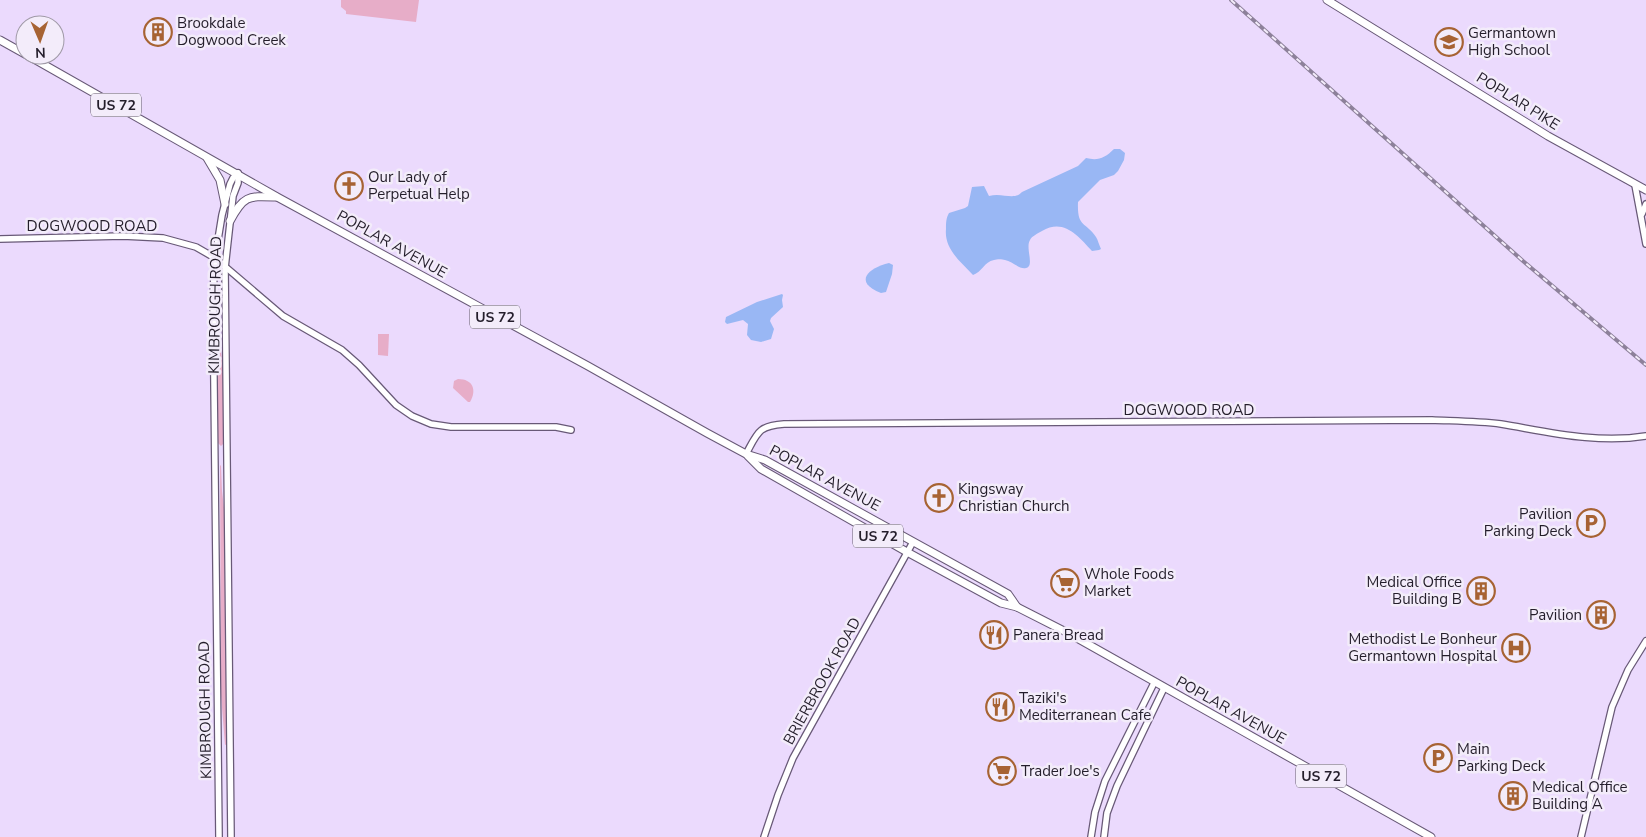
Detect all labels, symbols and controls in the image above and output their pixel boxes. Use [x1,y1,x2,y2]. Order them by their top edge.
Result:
place label: Brookdale Dogwood Creek [177,13,286,50]
north arrow [15,15,65,65]
building icon: Brookdale Dogwood Creek [143,17,173,47]
place label: Germantown High School [1468,23,1556,60]
school or university icon: Germantown High School [1434,27,1464,57]
text: N [35,43,46,62]
street label: POPLAR PIKE [1473,67,1563,135]
road number: US 72 [91,94,141,116]
place label: Our Lady of Perpetual Help [368,167,470,204]
church icon: Our Lady of Perpetual Help [334,171,364,201]
street label: POPLAR AVENUE [333,205,451,283]
street label: DOGWOOD ROAD [27,216,158,236]
street label: KIMBROUGH ROAD [204,236,226,374]
road number: US 72 [470,306,520,328]
street label: DOGWOOD ROAD [1124,400,1255,420]
street label: POPLAR AVENUE [766,440,884,516]
place label: Kingsway Christian Church [958,479,1069,516]
church icon: Kingsway Christian Church [924,483,954,513]
place label: Pavilion Parking Deck [1484,504,1572,541]
parking icon: Pavilion Parking Deck [1576,508,1606,538]
road number: US 72 [853,524,903,548]
place label: Whole Foods Market [1084,564,1174,601]
supermarket icon: Whole Foods Market [1050,568,1080,598]
place label: Medical Office Building B [1366,572,1462,609]
building icon: Medical Office Building B [1466,576,1496,606]
building icon: Pavilion [1586,600,1616,630]
place label: Pavilion [1529,605,1582,625]
street label: BRIERBROOK ROAD [779,614,865,748]
restaurant icon: Panera Bread [979,620,1009,650]
place label: Panera Bread [1013,625,1104,645]
place label: Methodist Le Bonheur Germantown Hospital [1348,629,1498,666]
hospital icon: Methodist Le Bonheur Germantown Hospital [1501,633,1531,663]
street label: KIMBROUGH ROAD [194,641,216,779]
street label: POPLAR AVENUE [1172,671,1290,749]
place label: Taziki's Mediterranean Cafe [1019,688,1151,725]
restaurant icon: Taziki's Mediterranean Cafe [985,692,1015,722]
place label: Main Parking Deck [1457,739,1546,776]
parking icon: Main Parking Deck [1423,743,1453,773]
supermarket icon: Trader Joe's [987,756,1017,786]
place label: Trader Joe's [1021,761,1100,781]
road number: US 72 [1296,764,1346,788]
place label: Medical Office Building A [1532,777,1628,814]
building icon: Medical Office Building A [1498,781,1528,811]

